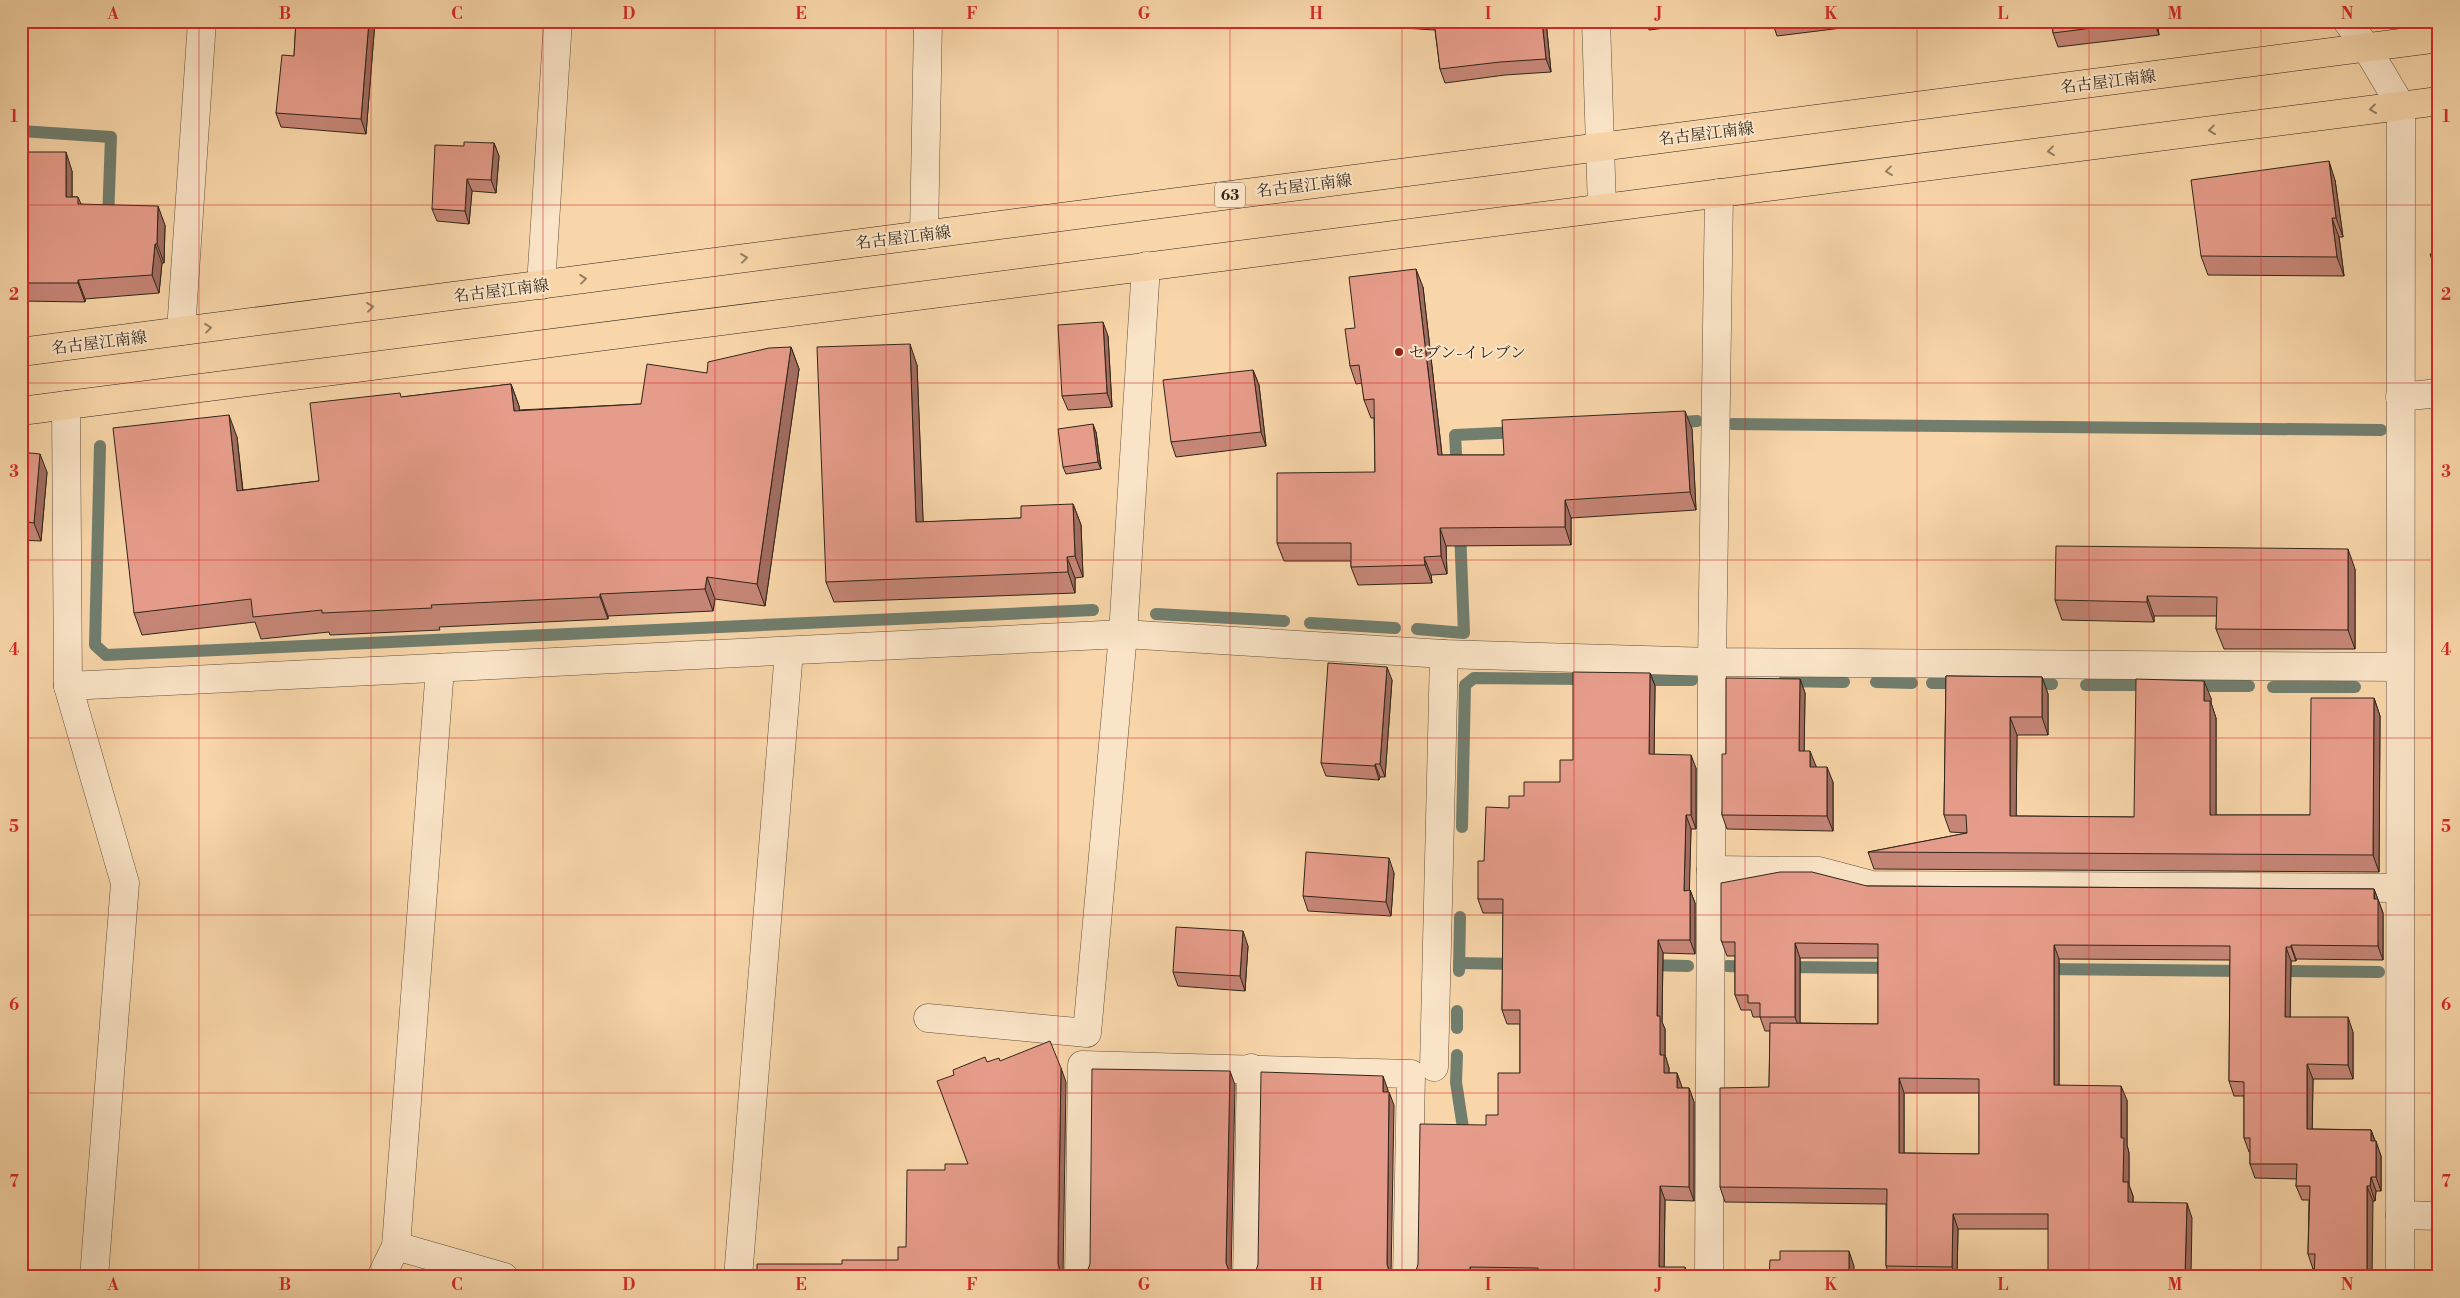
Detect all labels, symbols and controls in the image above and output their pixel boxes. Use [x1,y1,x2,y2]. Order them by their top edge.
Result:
text: A [106,4,119,24]
text: B [279,4,291,24]
text: C [451,4,463,24]
text: D [623,4,636,24]
text: E [795,4,807,24]
text: F [966,4,978,24]
text: G [1138,4,1151,24]
text: H [1309,4,1323,24]
text: I [1485,4,1491,24]
text: J [1654,4,1662,24]
text: K [1825,4,1839,24]
text: L [1998,4,2009,24]
text: M [2168,4,2183,24]
text: N [2341,4,2354,24]
street label: 名古屋江南線 [2059,66,2157,98]
one-way arrow [2369,103,2377,114]
text: 1 [10,107,18,127]
text: 1 [2442,107,2450,127]
street label: 名古屋江南線 [1657,118,1755,150]
one-way arrow [2208,124,2216,135]
one-way arrow [2046,145,2055,155]
one-way arrow [1885,165,1893,176]
street label: 名古屋江南線 [1255,170,1353,202]
road number: 63 [1215,182,1245,208]
street label: 名古屋江南線 [854,222,952,254]
one-way arrow [740,253,748,264]
one-way arrow [579,274,587,285]
street label: 名古屋江南線 [452,275,550,307]
text: 2 [9,285,19,305]
text: 2 [2441,285,2451,305]
one-way arrow [366,302,374,313]
one-way arrow [205,323,213,334]
street label: 名古屋江南線 [50,327,148,359]
place label: セブン-イレブン [1409,343,1526,363]
marker: セブン-イレブン [1393,346,1405,358]
text: 3 [9,462,19,482]
text: 3 [2441,462,2451,482]
text: 4 [9,640,20,660]
text: 4 [2441,640,2452,660]
text: 5 [9,817,19,837]
text: 5 [2441,817,2451,837]
text: 6 [9,995,19,1015]
text: 6 [2441,995,2451,1015]
text: 7 [9,1172,19,1192]
text: 7 [2441,1172,2451,1192]
text: A [106,1275,119,1295]
text: B [279,1275,291,1295]
text: C [451,1275,463,1295]
text: D [623,1275,636,1295]
text: E [795,1275,807,1295]
text: F [966,1275,978,1295]
text: G [1138,1275,1151,1295]
text: H [1309,1275,1323,1295]
text: I [1485,1275,1491,1295]
text: J [1654,1275,1662,1295]
text: K [1825,1275,1839,1295]
text: L [1998,1275,2009,1295]
text: M [2168,1275,2183,1295]
text: N [2341,1275,2354,1295]

